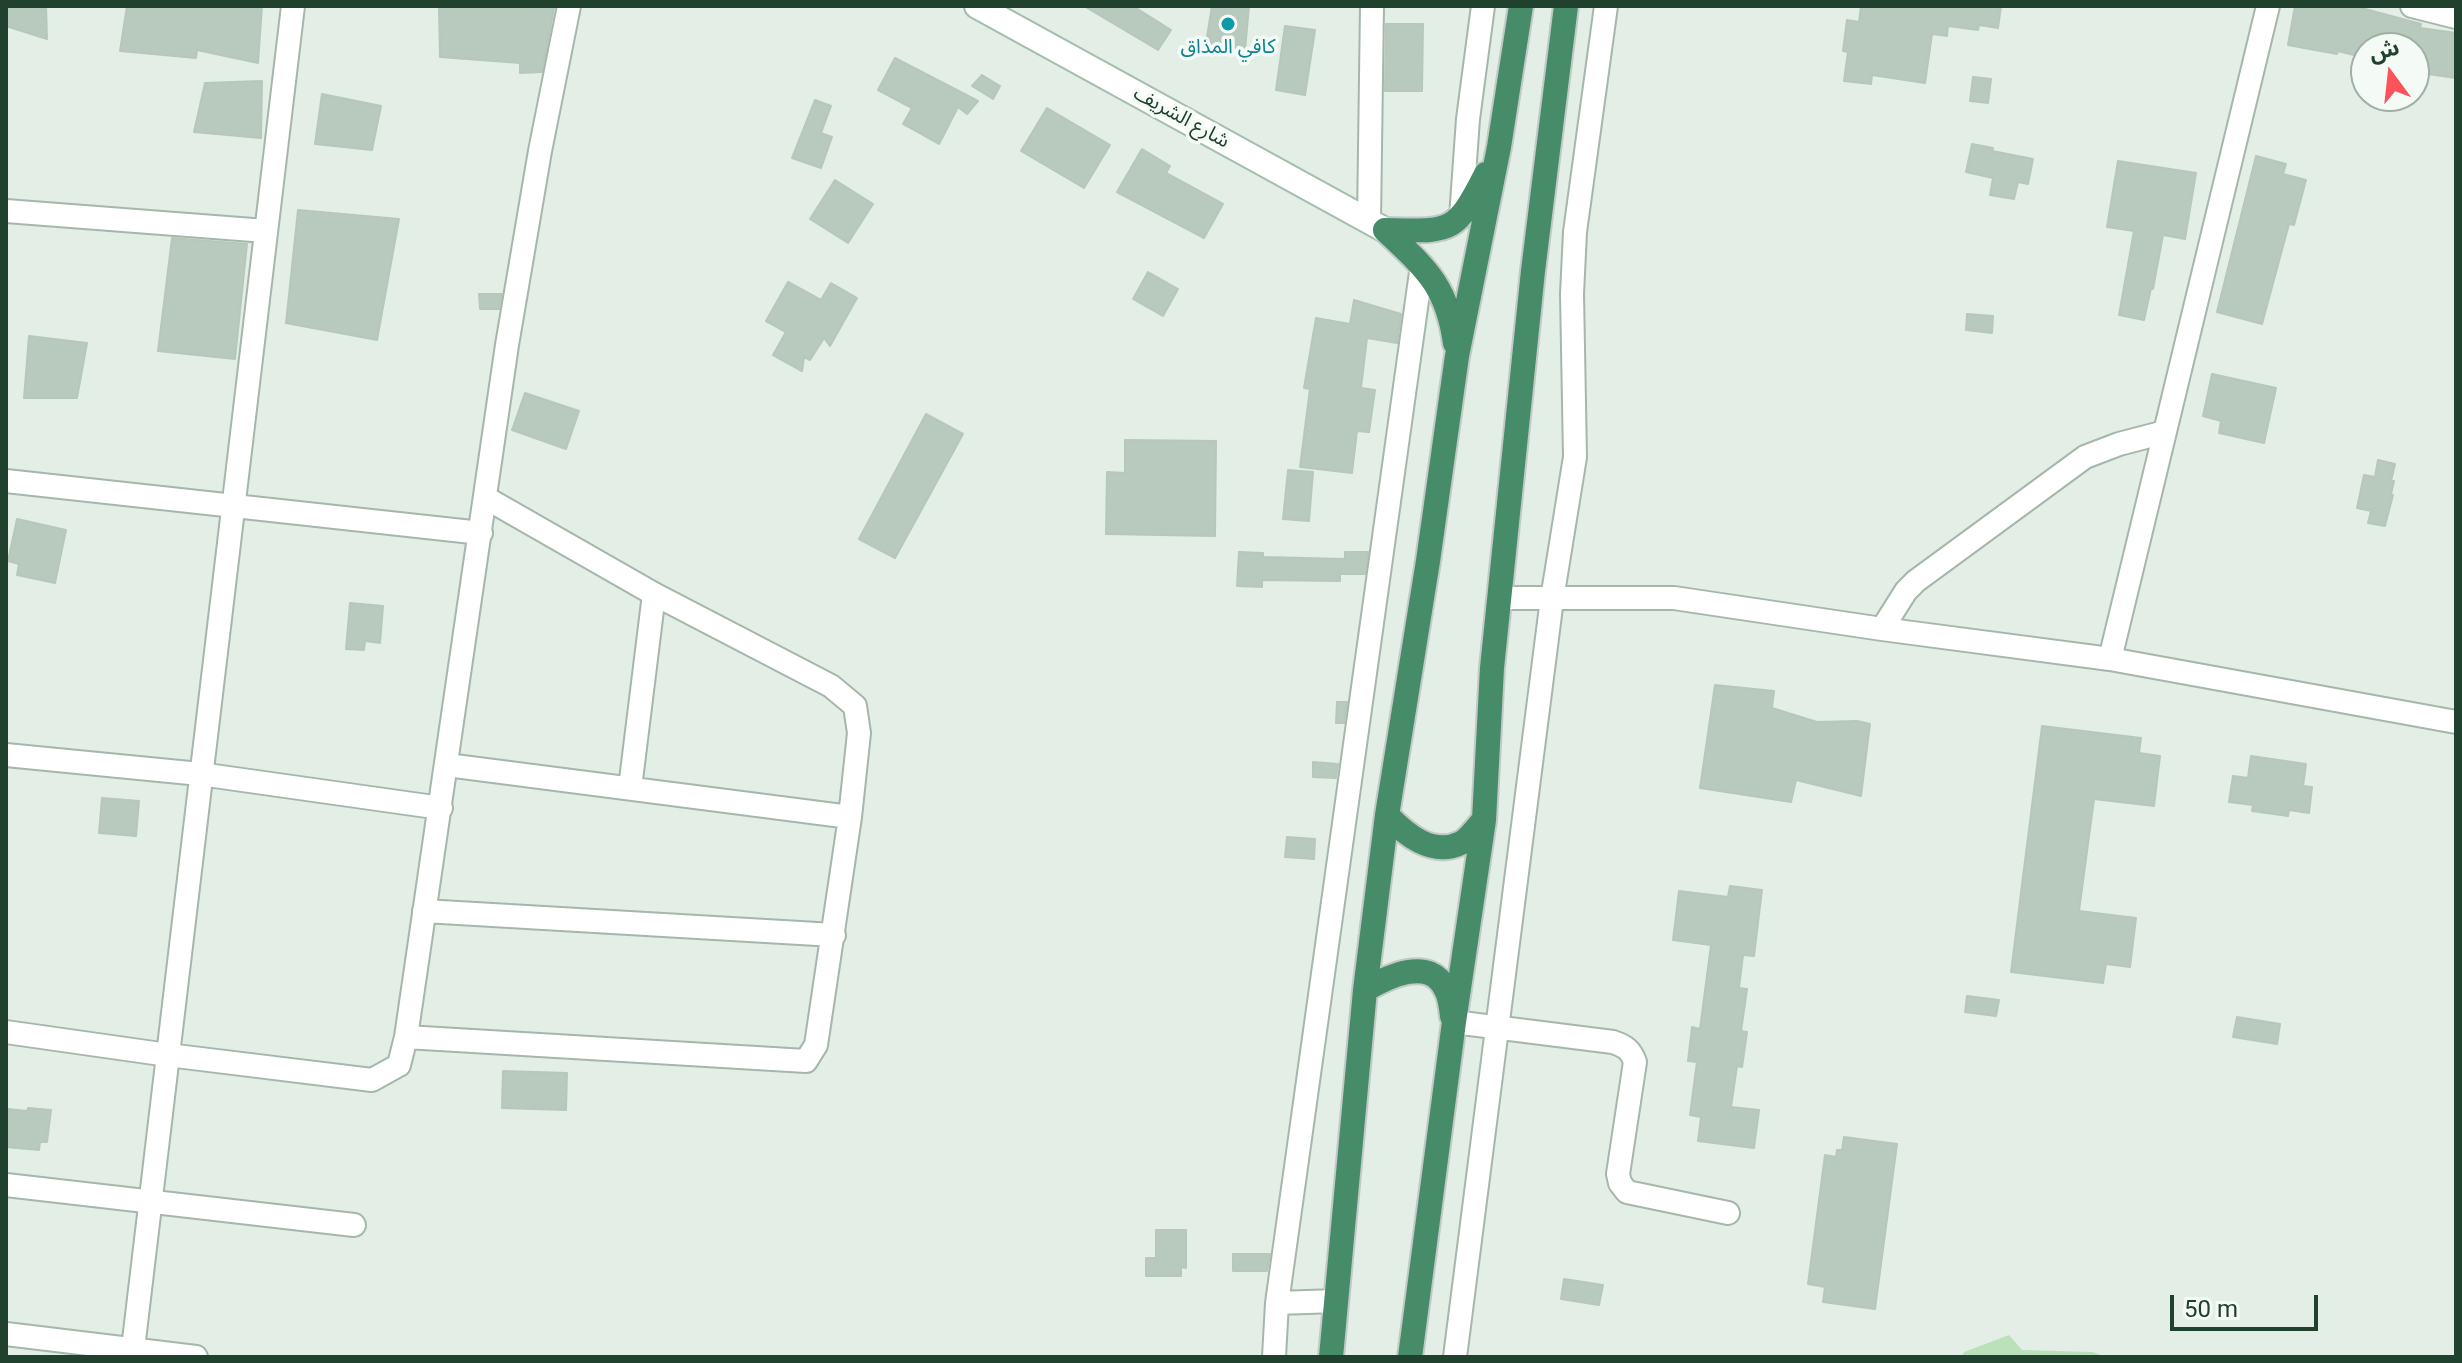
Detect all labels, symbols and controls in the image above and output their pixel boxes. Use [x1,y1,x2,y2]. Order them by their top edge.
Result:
marker: كافي المذاق [1219,15,1237,33]
north arrow [2350,32,2430,112]
text: ش [2366,34,2402,66]
place label: كافي المذاق [1180,36,1276,60]
street label: شارع الشريف [1129,82,1233,154]
scale bar [2174,1279,2322,1329]
text: 50 m [2184,1295,2238,1323]

